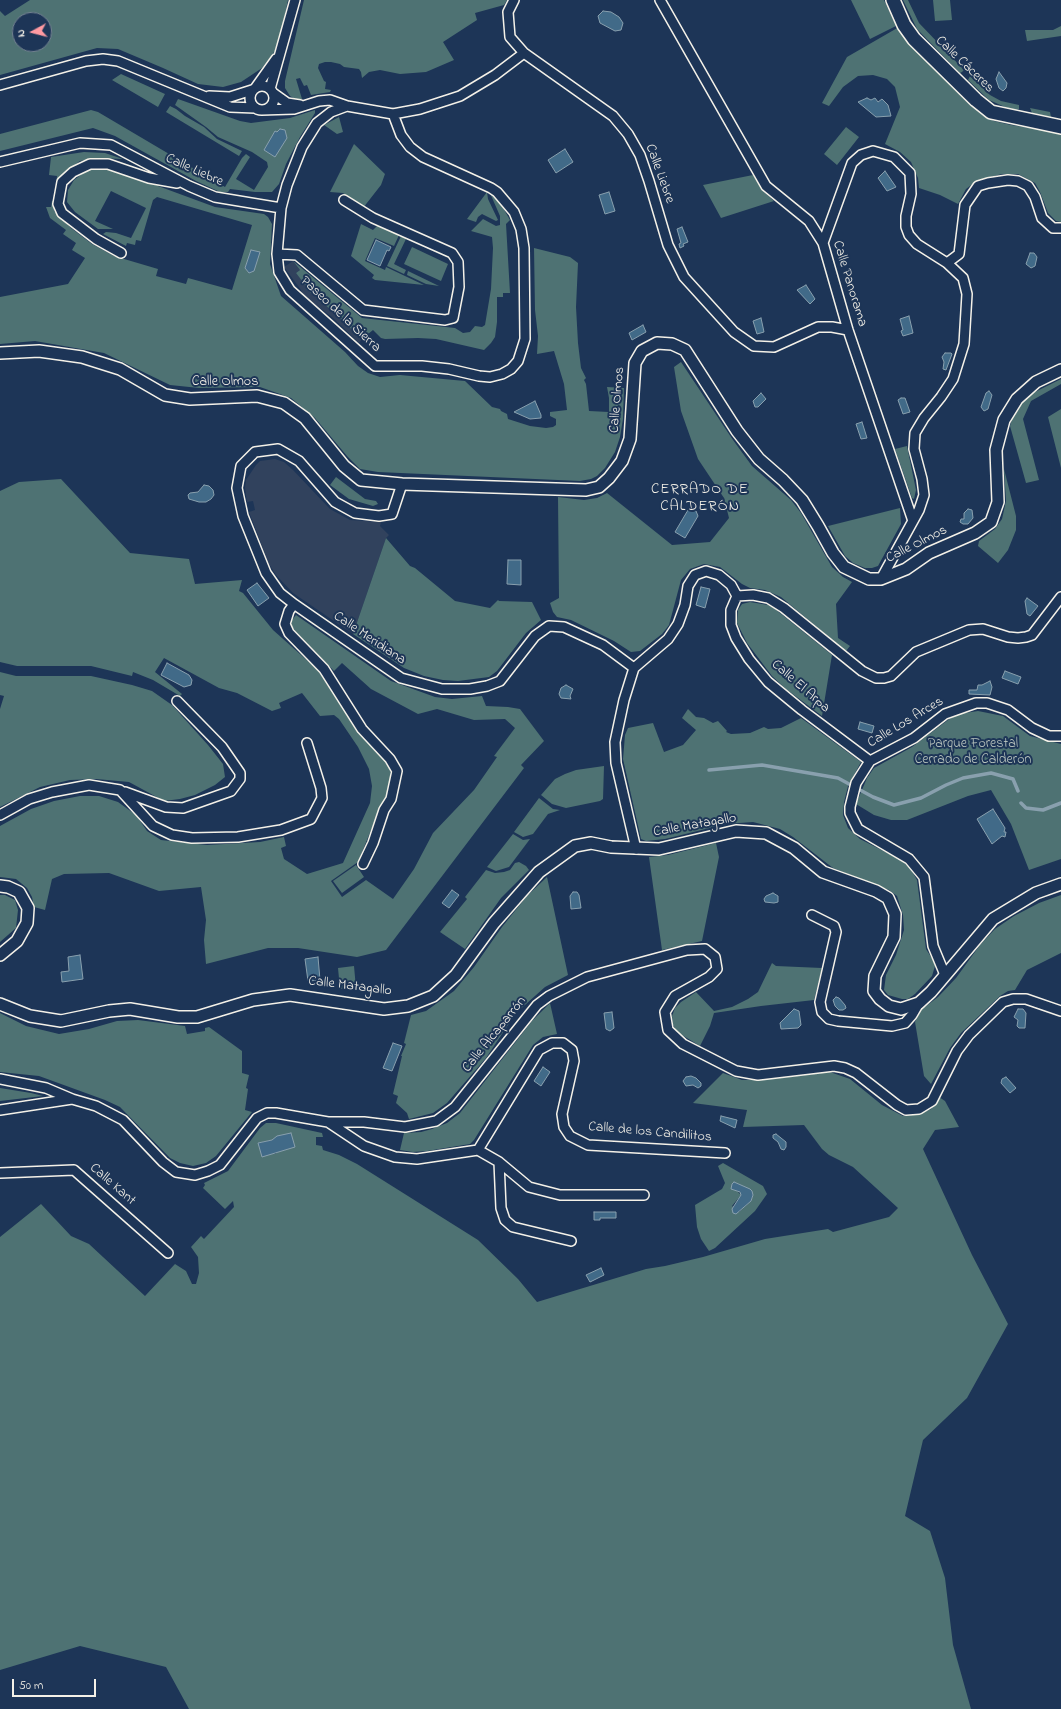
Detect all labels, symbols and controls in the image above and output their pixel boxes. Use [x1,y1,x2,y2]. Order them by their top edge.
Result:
north arrow [12,12,52,52]
text: N [13,29,29,38]
street label: Calle Cáceres [931,33,997,97]
street label: Calle Liebre [641,142,677,206]
street label: Calle Liebre [162,151,226,191]
street label: Calle Panorama [828,239,870,329]
street label: Paseo de la Sierra [296,273,384,357]
street label: Calle Olmos [607,366,629,434]
street label: Calle Olmos [192,375,258,391]
district label: CERRADO DE CALDERÓN [651,482,749,517]
street label: Calle Olmos [884,522,950,568]
street label: Calle Meridiana [330,609,408,669]
street label: Calle El Arpa [767,657,833,717]
street label: Calle Los Arces [865,694,947,752]
park label: Parque Forestal Cerrado de Calderón [915,737,1031,770]
street label: Calle Matagallo [652,810,738,842]
street label: Calle Matagallo [307,974,393,1000]
street label: Calle Alcaparrón [459,994,531,1076]
street label: Calle de los Candilitos [587,1119,713,1147]
street label: Calle Kant [85,1160,139,1210]
scale bar [14,1671,98,1697]
text: 50 m [19,1677,43,1695]

